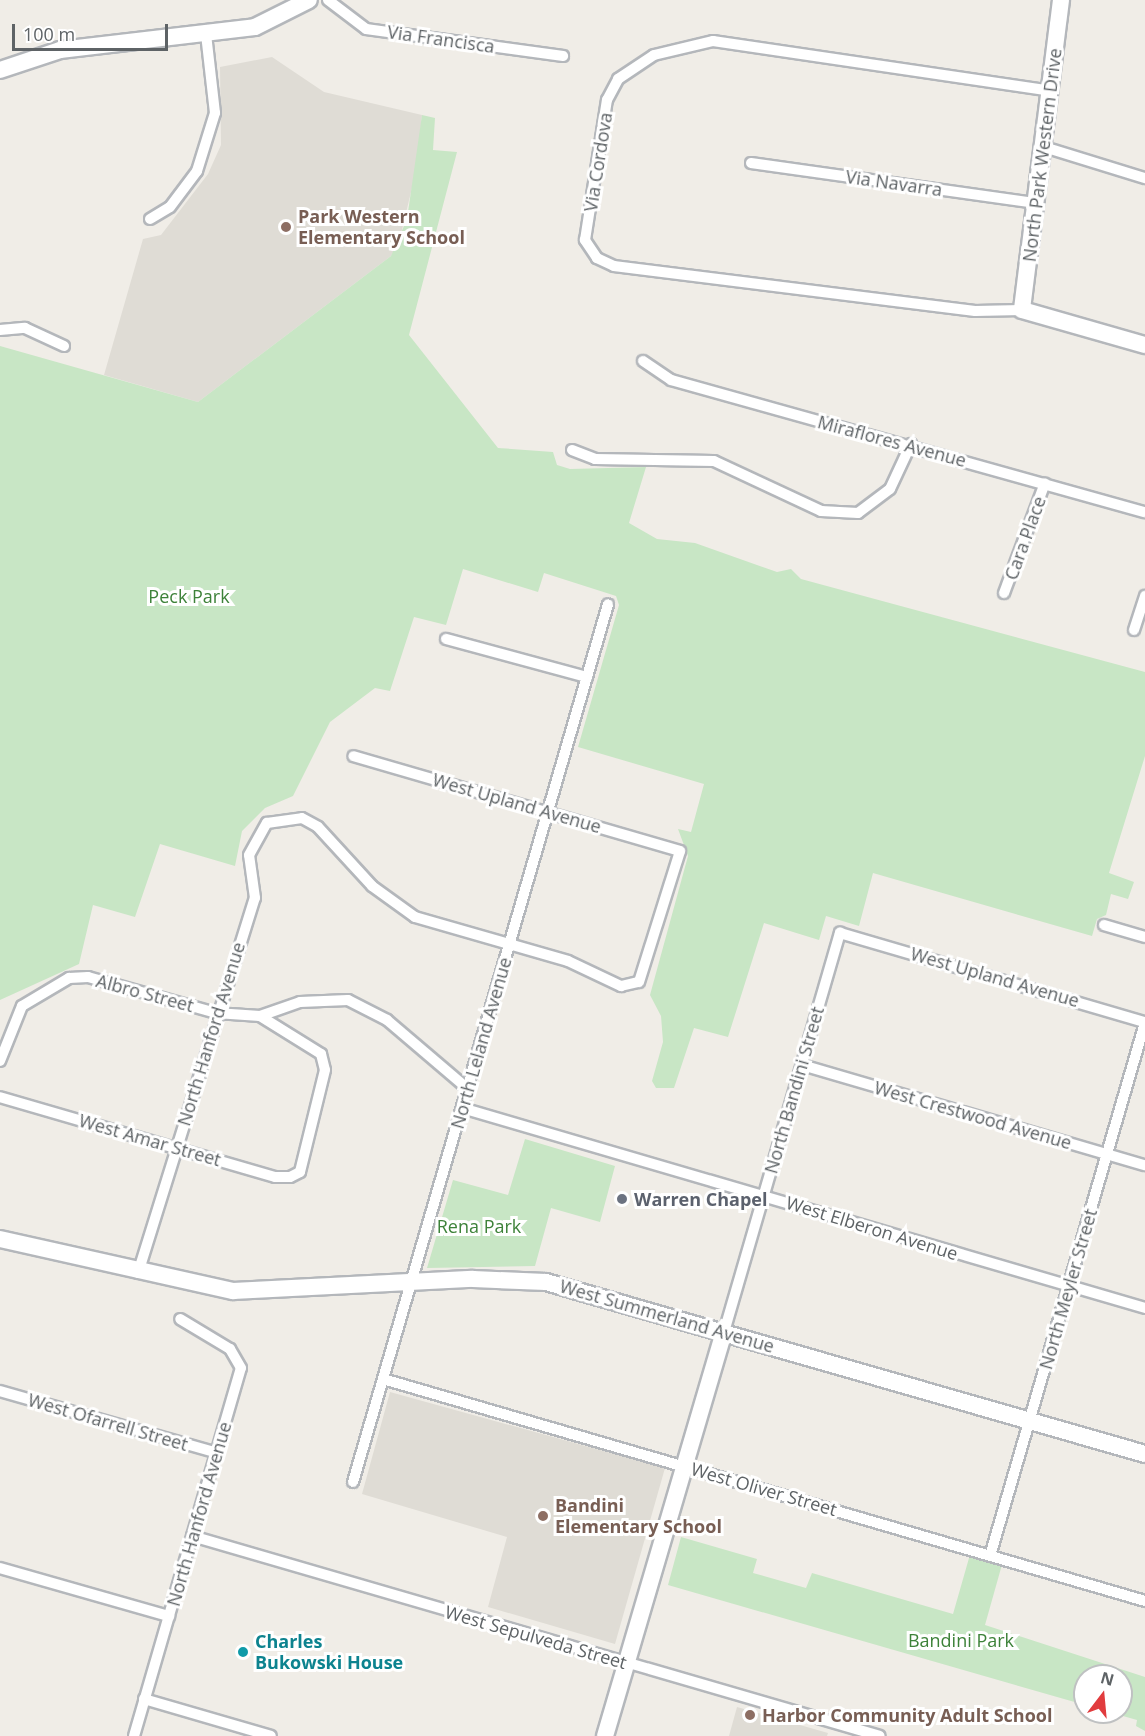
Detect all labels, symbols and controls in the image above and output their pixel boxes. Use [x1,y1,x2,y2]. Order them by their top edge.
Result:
scale bar [15,12,171,50]
street label: Via Francisca [386,21,496,57]
text: 100 m [23,22,75,46]
street label: North Park Western Drive [1018,47,1066,263]
street label: Via Cordova [579,111,617,213]
street label: Via Navarra [844,166,944,200]
place label: Park Western Elementary School [298,206,465,248]
marker: Park Western Elementary School [279,220,293,234]
street label: Miraflores Avenue [815,411,969,471]
street label: Cara Place [1000,493,1050,583]
park label: Peck Park [148,585,230,607]
street label: West Upland Avenue [430,769,604,837]
street label: North Hanford Avenue [173,940,249,1128]
street label: West Upland Avenue [908,943,1082,1011]
street label: North Leland Avenue [446,955,516,1131]
street label: Albro Street [94,970,196,1016]
street label: North Bandini Street [760,1004,828,1176]
street label: West Crestwood Avenue [872,1076,1074,1154]
street label: West Amar Street [76,1109,224,1171]
place label: Warren Chapel [634,1188,767,1210]
marker: Warren Chapel [615,1192,629,1206]
street label: West Elberon Avenue [783,1192,961,1264]
street label: North Meyler Street [1035,1206,1101,1372]
park label: Rena Park [437,1215,521,1237]
street label: West Summerland Avenue [557,1275,777,1357]
street label: West Ofarrell Street [26,1389,190,1455]
street label: North Hanford Avenue [162,1419,236,1609]
street label: West Oliver Street [689,1458,839,1520]
place label: Bandini Elementary School [555,1495,722,1538]
marker: Bandini Elementary School [536,1509,550,1523]
street label: West Sepulveda Street [443,1601,629,1673]
park label: Bandini Park [908,1629,1014,1651]
place label: Charles Bukowski House [255,1631,403,1674]
marker: Charles Bukowski House [236,1645,250,1659]
north arrow [1073,1664,1133,1724]
text: N [1098,1666,1117,1691]
place label: Harbor Community Adult School [762,1704,1052,1726]
marker: Harbor Community Adult School [743,1708,757,1722]

